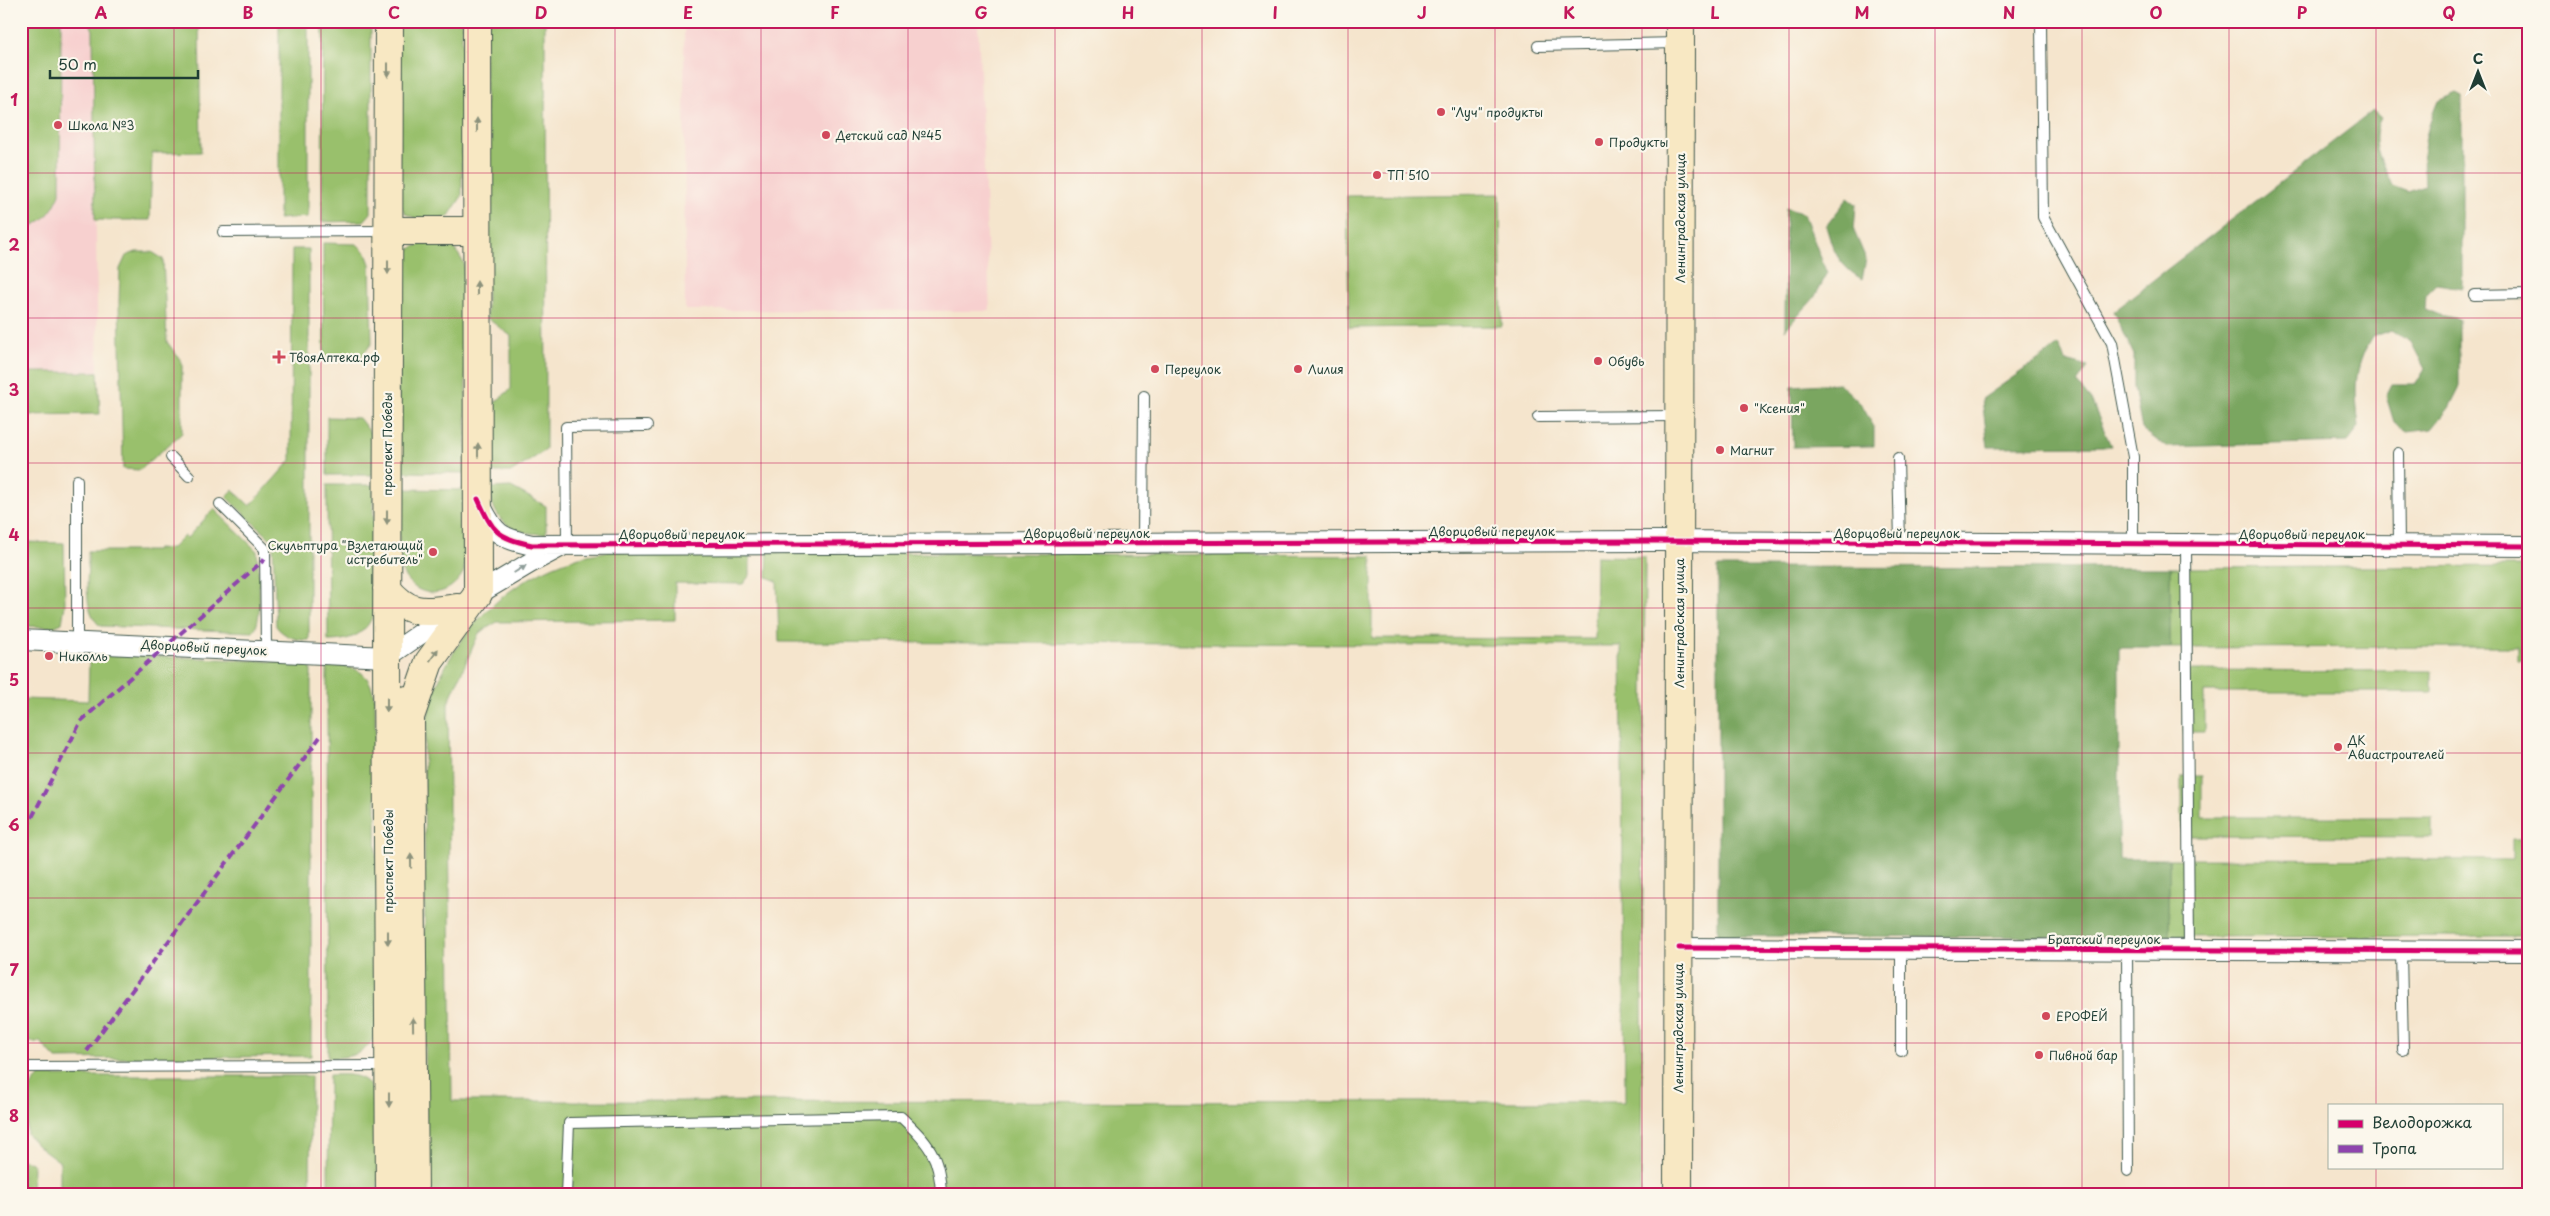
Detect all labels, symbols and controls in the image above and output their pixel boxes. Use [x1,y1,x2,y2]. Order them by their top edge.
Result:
text: A [95,0,108,24]
text: B [243,0,254,24]
text: C [388,0,400,24]
text: D [535,0,547,24]
text: E [683,0,693,24]
text: F [830,0,840,24]
text: G [974,0,988,24]
text: H [1122,0,1134,24]
text: I [1272,0,1278,24]
text: J [1417,0,1427,24]
text: K [1563,0,1575,24]
text: L [1710,0,1720,24]
text: M [1854,0,1870,24]
text: N [2003,0,2015,24]
text: O [2150,0,2163,24]
text: P [2297,0,2308,24]
text: Q [2443,0,2456,24]
scale bar [50,48,198,80]
north arrow [2452,48,2502,98]
text: С [2473,48,2483,69]
text: 50 m [58,52,97,75]
one-way arrow [384,62,392,78]
text: 1 [10,87,18,111]
place label: "Луч" продукты [1451,103,1543,121]
marker: "Луч" продукты [1435,106,1447,118]
place label: Школа №3 [68,116,135,134]
one-way arrow [473,117,481,133]
marker: Школа №3 [52,119,64,131]
place label: Детский сад №45 [835,126,942,144]
marker: Детский сад №45 [820,129,832,141]
place label: Продукты [1609,133,1668,151]
marker: Продукты [1593,136,1605,148]
street label: Ленинградская улица [1671,153,1689,283]
place label: ТП 510 [1387,166,1430,184]
marker: ТП 510 [1371,169,1383,181]
text: 2 [8,232,20,256]
one-way arrow [384,260,392,276]
one-way arrow [473,279,481,295]
place label: ТвояАптека.рф [289,348,380,366]
marker: ТвояАптека.рф [273,351,285,363]
place label: Обувь [1608,352,1644,370]
marker: Обувь [1592,355,1604,367]
place label: Переулок [1165,360,1222,378]
place label: Лилия [1308,360,1344,378]
marker: Переулок [1149,363,1161,375]
marker: Лилия [1292,363,1304,375]
text: 3 [9,377,19,401]
street label: проспект Победы [378,392,396,496]
place label: "Ксения" [1754,399,1805,417]
marker: "Ксения" [1738,402,1750,414]
place label: Магнит [1730,441,1775,459]
one-way arrow [474,442,482,458]
marker: Магнит [1714,444,1726,456]
one-way arrow [383,510,391,526]
text: 4 [9,522,20,546]
street label: Дворцовый переулок [1428,522,1556,540]
street label: Дворцовый переулок [1023,524,1151,542]
street label: Дворцовый переулок [1833,524,1961,542]
street label: Дворцовый переулок [618,525,746,543]
street label: Дворцовый переулок [2238,525,2366,543]
place label: Скульптура "Взлетающий истребитель" [267,536,423,568]
marker: Скульптура "Взлетающий истребитель" [427,546,439,558]
street label: Ленинградская улица [1670,558,1688,688]
one-way arrow [513,564,526,573]
street label: Дворцовый переулок [140,635,268,659]
place label: Николль [59,647,108,665]
one-way arrow [429,649,439,662]
marker: Николль [43,650,55,662]
text: 5 [9,667,19,691]
one-way arrow [383,698,391,714]
place label: ДК Авиастроителей [2347,731,2444,763]
marker: ДК Авиастроителей [2332,741,2344,753]
street label: проспект Победы [379,809,397,913]
text: 6 [8,812,20,836]
one-way arrow [407,853,415,869]
one-way arrow [385,930,393,946]
street label: Братский переулок [2048,930,2161,948]
text: 7 [9,957,19,981]
street label: Ленинградская улица [1669,963,1687,1093]
place label: ЕРОФЕЙ [2056,1007,2108,1025]
marker: ЕРОФЕЙ [2040,1010,2052,1022]
one-way arrow [409,1015,417,1031]
place label: Пивной бар [2049,1046,2118,1064]
marker: Пивной бар [2033,1049,2045,1061]
one-way arrow [385,1093,393,1109]
text: 8 [9,1103,19,1127]
legend [2328,1104,2502,1168]
text: Велодорожка [2372,1110,2473,1133]
text: Тропа [2372,1136,2417,1159]

